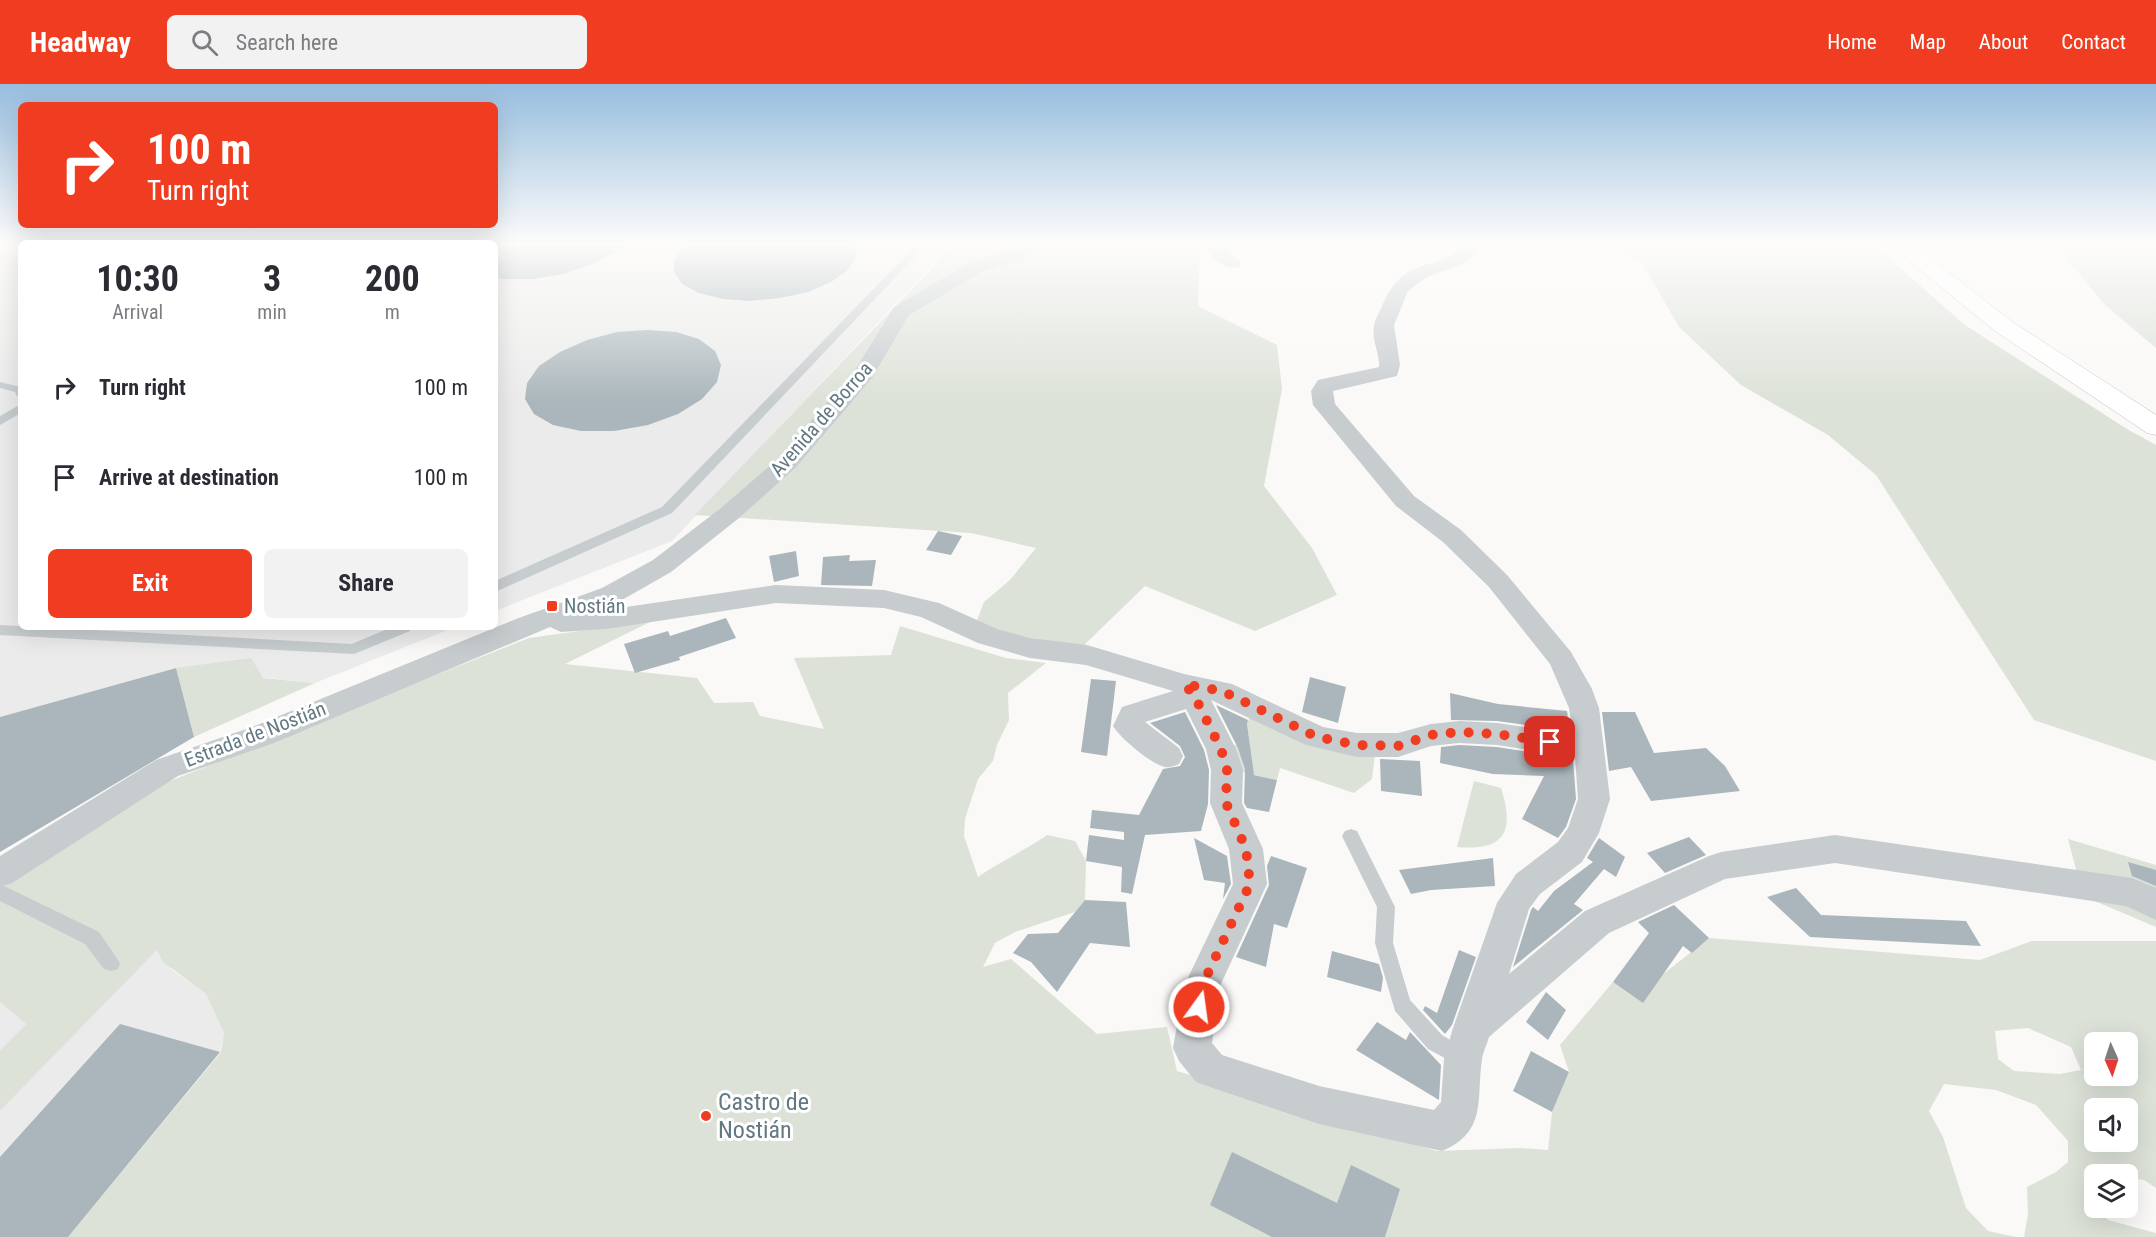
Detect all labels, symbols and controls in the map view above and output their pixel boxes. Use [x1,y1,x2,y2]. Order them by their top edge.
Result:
search box [167,15,587,69]
text: Headway [30,26,131,59]
icon: search [188,26,221,59]
text: Search here [236,30,338,55]
text: Home [1827,30,1877,54]
text: Map [1910,30,1946,54]
text: About [1979,30,2028,54]
text: Contact [2061,30,2126,54]
text: 100 m [147,125,252,174]
icon: right [48,126,126,204]
text: Turn right [147,175,249,207]
text: 10:30 [96,258,179,300]
text: 3 [263,258,281,300]
text: 200 [365,258,420,300]
text: Arrival [112,300,163,324]
text: min [257,300,287,324]
text: m [385,300,400,324]
street label: Avenida de Borroa [765,357,877,481]
icon: right [48,371,81,404]
text: Turn right [99,375,186,400]
text: 100 m [414,375,468,400]
icon: arrive [48,461,81,494]
text: Arrive at destination [99,465,279,490]
text: 100 m [414,465,468,490]
button: Exit [48,549,252,618]
button: Share [264,549,468,618]
place label: Nostián [564,594,625,618]
marker: Nostián [545,599,559,613]
street label: Estrada de Nostián [181,696,329,772]
pin [1524,716,1575,767]
icon: arrive [1533,725,1566,758]
position arrow [1167,975,1231,1039]
north arrow [2084,1032,2138,1086]
map controls [2084,1032,2138,1218]
place label: Castro de Nostián [718,1088,809,1144]
button: sound [2084,1098,2138,1152]
marker: Castro de Nostián [699,1109,713,1123]
button: layers [2084,1164,2138,1218]

